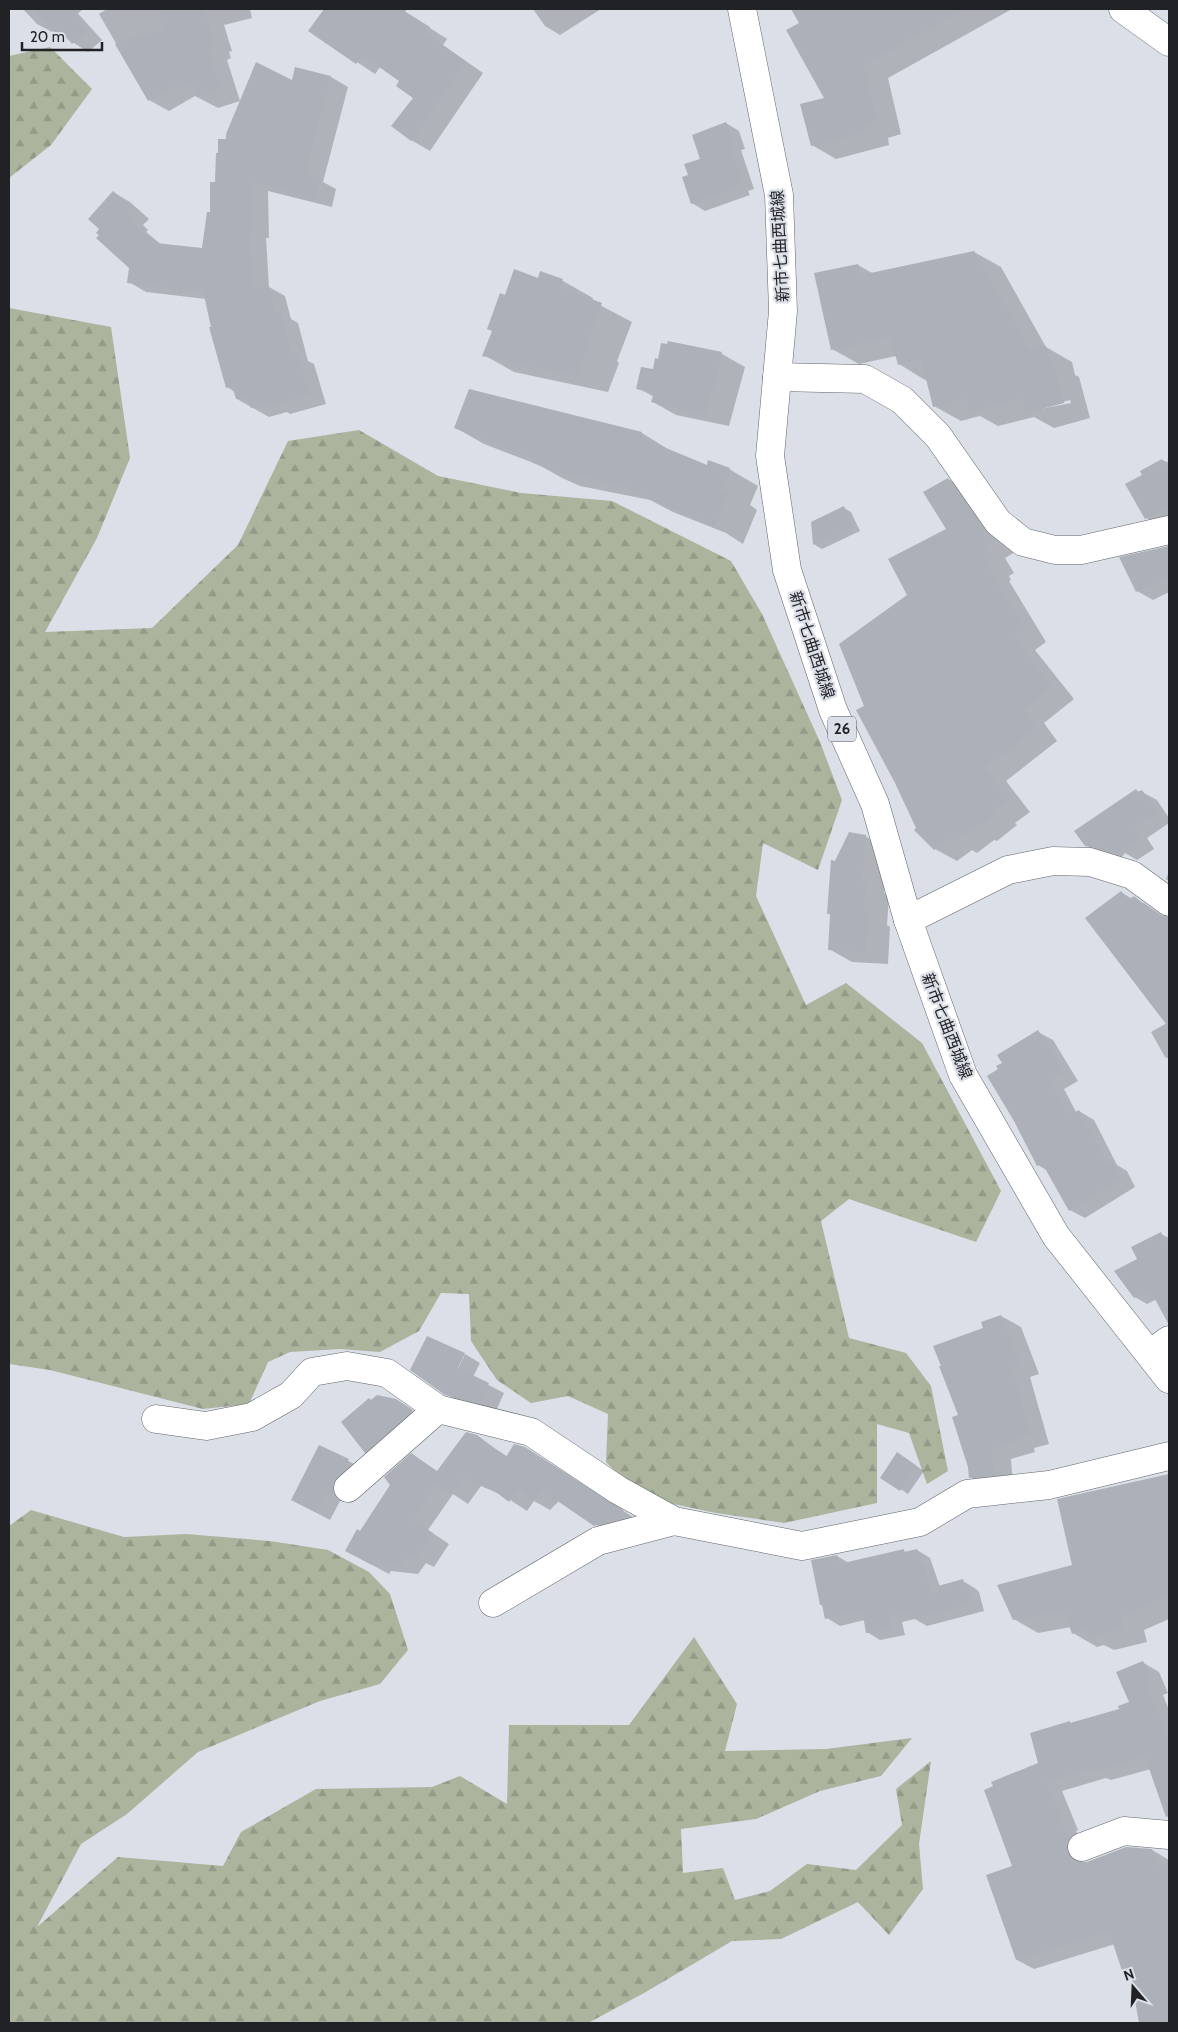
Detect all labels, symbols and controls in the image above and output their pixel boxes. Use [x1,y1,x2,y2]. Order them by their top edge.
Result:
scale bar [22,20,102,52]
text: 20 m [30,28,65,46]
street label: 新市七曲西城線 [768,190,792,302]
street label: 新市七曲西城線 [786,589,838,701]
road number: 26 [828,716,856,742]
street label: 新市七曲西城線 [918,970,976,1082]
north arrow [1108,1962,1158,2012]
text: N [1121,1965,1136,1985]

